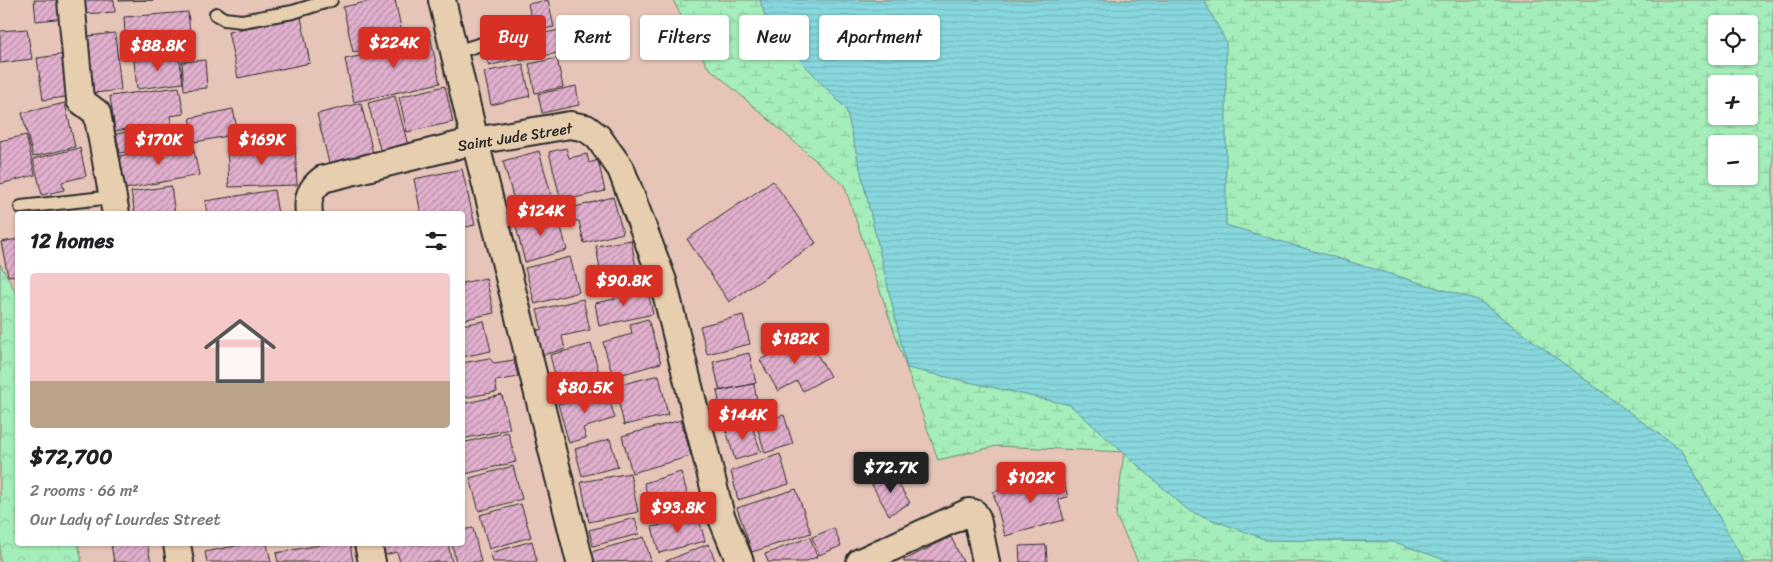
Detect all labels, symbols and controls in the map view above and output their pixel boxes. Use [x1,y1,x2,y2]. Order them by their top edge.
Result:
chip: Buy [480,15,546,60]
chip: Rent [556,15,630,60]
chip: Filters [640,15,729,60]
chip: New [739,15,809,60]
chip: Apartment [819,15,940,60]
map controls [1708,15,1758,185]
button: locate [1708,15,1758,65]
pin: $224K [359,27,429,69]
text: $224K [370,28,418,57]
pin: $88.8K [117,30,199,72]
text: $88.8K [131,31,185,60]
button: + [1708,75,1758,125]
street label: Saint Jude Street [456,115,575,159]
pin: $170K [124,124,194,166]
pin: $169K [227,124,297,166]
text: $170K [136,125,182,154]
text: $169K [239,125,285,154]
button: − [1708,135,1758,185]
pin: $124K [506,194,576,237]
text: $124K [518,196,564,225]
text: 12 homes [30,222,114,260]
icon: filters [422,227,450,255]
pin: $90.8K [583,264,665,307]
text: $90.8K [597,266,651,295]
icon: home [195,306,285,396]
pin: $182K [760,322,830,365]
text: $182K [772,324,818,353]
pin: $80.5K [544,372,626,414]
text: $80.5K [558,373,612,402]
pin: $144K [708,398,778,441]
text: $144K [719,400,767,429]
text: $72,700 [30,438,112,476]
pin: $72.7K [850,452,932,494]
text: $72.7K [865,453,917,482]
pin: $102K [996,462,1066,504]
text: $102K [1008,463,1054,492]
text: 2 rooms · 66 m² [30,476,139,505]
pin: $93.8K [637,492,719,534]
text: $93.8K [651,493,705,522]
text: Our Lady of Lourdes Street [30,505,220,534]

